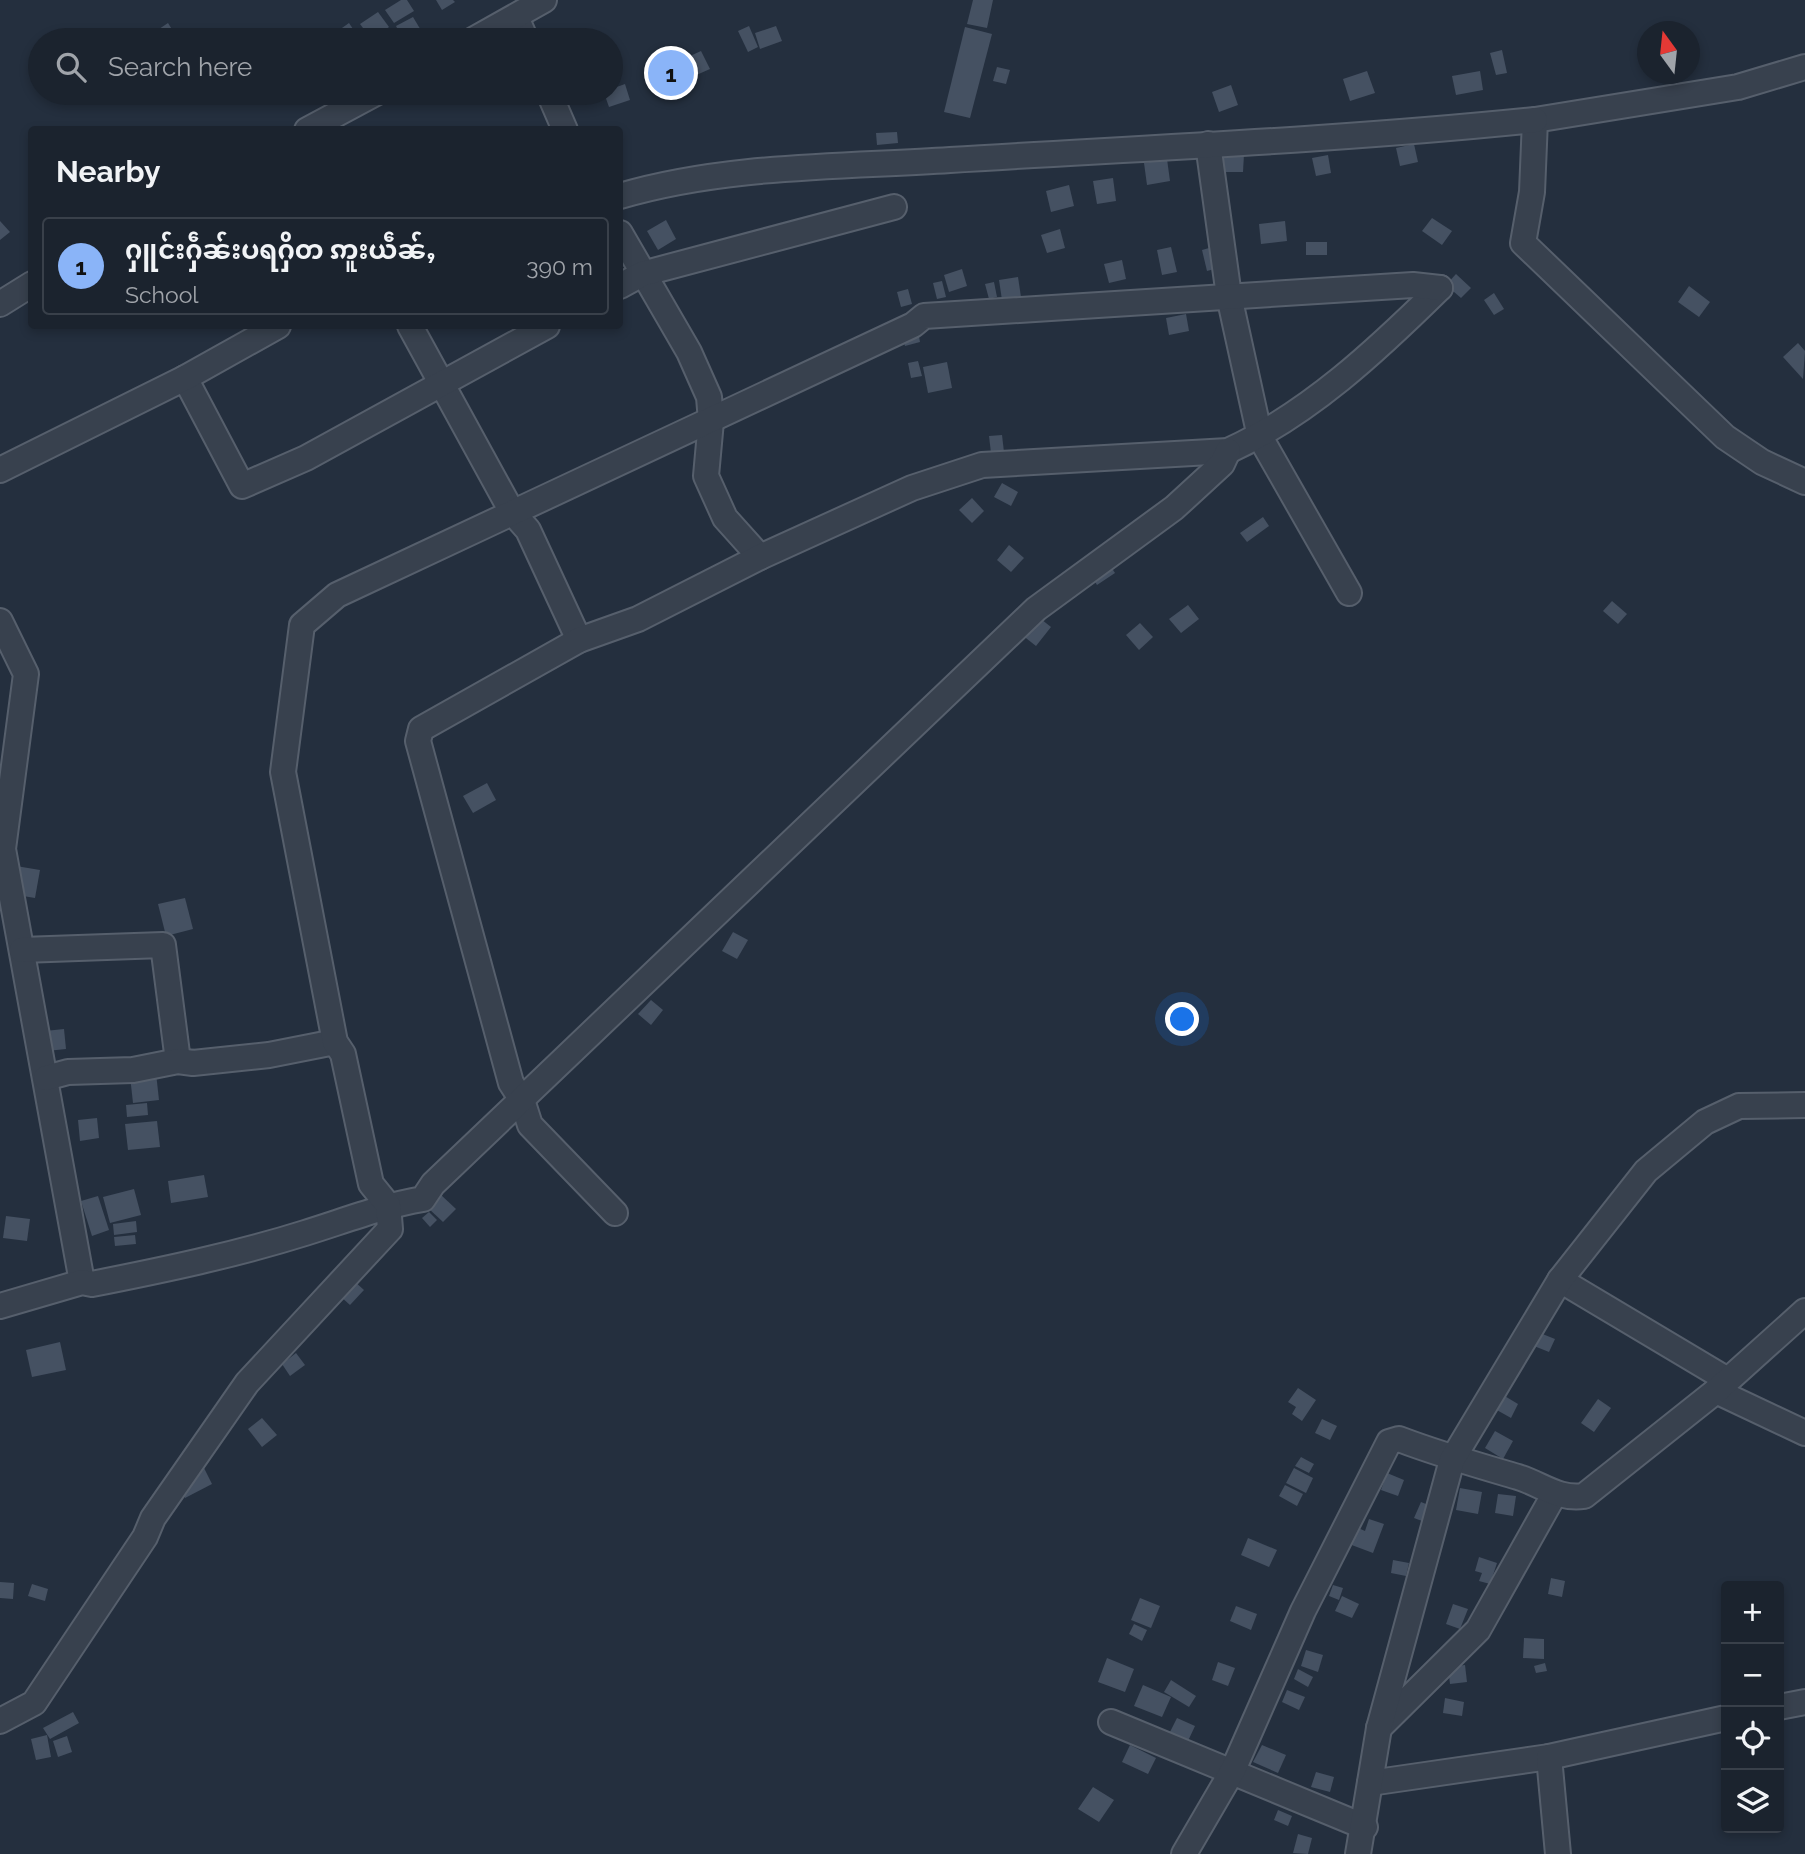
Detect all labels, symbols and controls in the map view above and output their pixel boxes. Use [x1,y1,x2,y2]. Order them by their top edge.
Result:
north arrow [1637,21,1700,84]
search box [28,28,623,105]
pin: 1 [648,47,694,99]
icon: search [52,48,90,86]
text: Search here [108,52,252,82]
text: Nearby [56,154,160,189]
text: ႁူင်းႁဵၼ်းပရႁိတ ဢူးယဵၼ်ႇ [125,235,437,265]
text: 1 [75,253,87,280]
text: 390 m [526,253,593,280]
text: School [125,281,199,308]
your location [1165,1002,1199,1036]
map controls [1721,1581,1784,1833]
button: + [1721,1581,1784,1644]
button: − [1721,1644,1784,1707]
button: locate [1721,1707,1784,1770]
button: layers [1721,1770,1784,1833]

